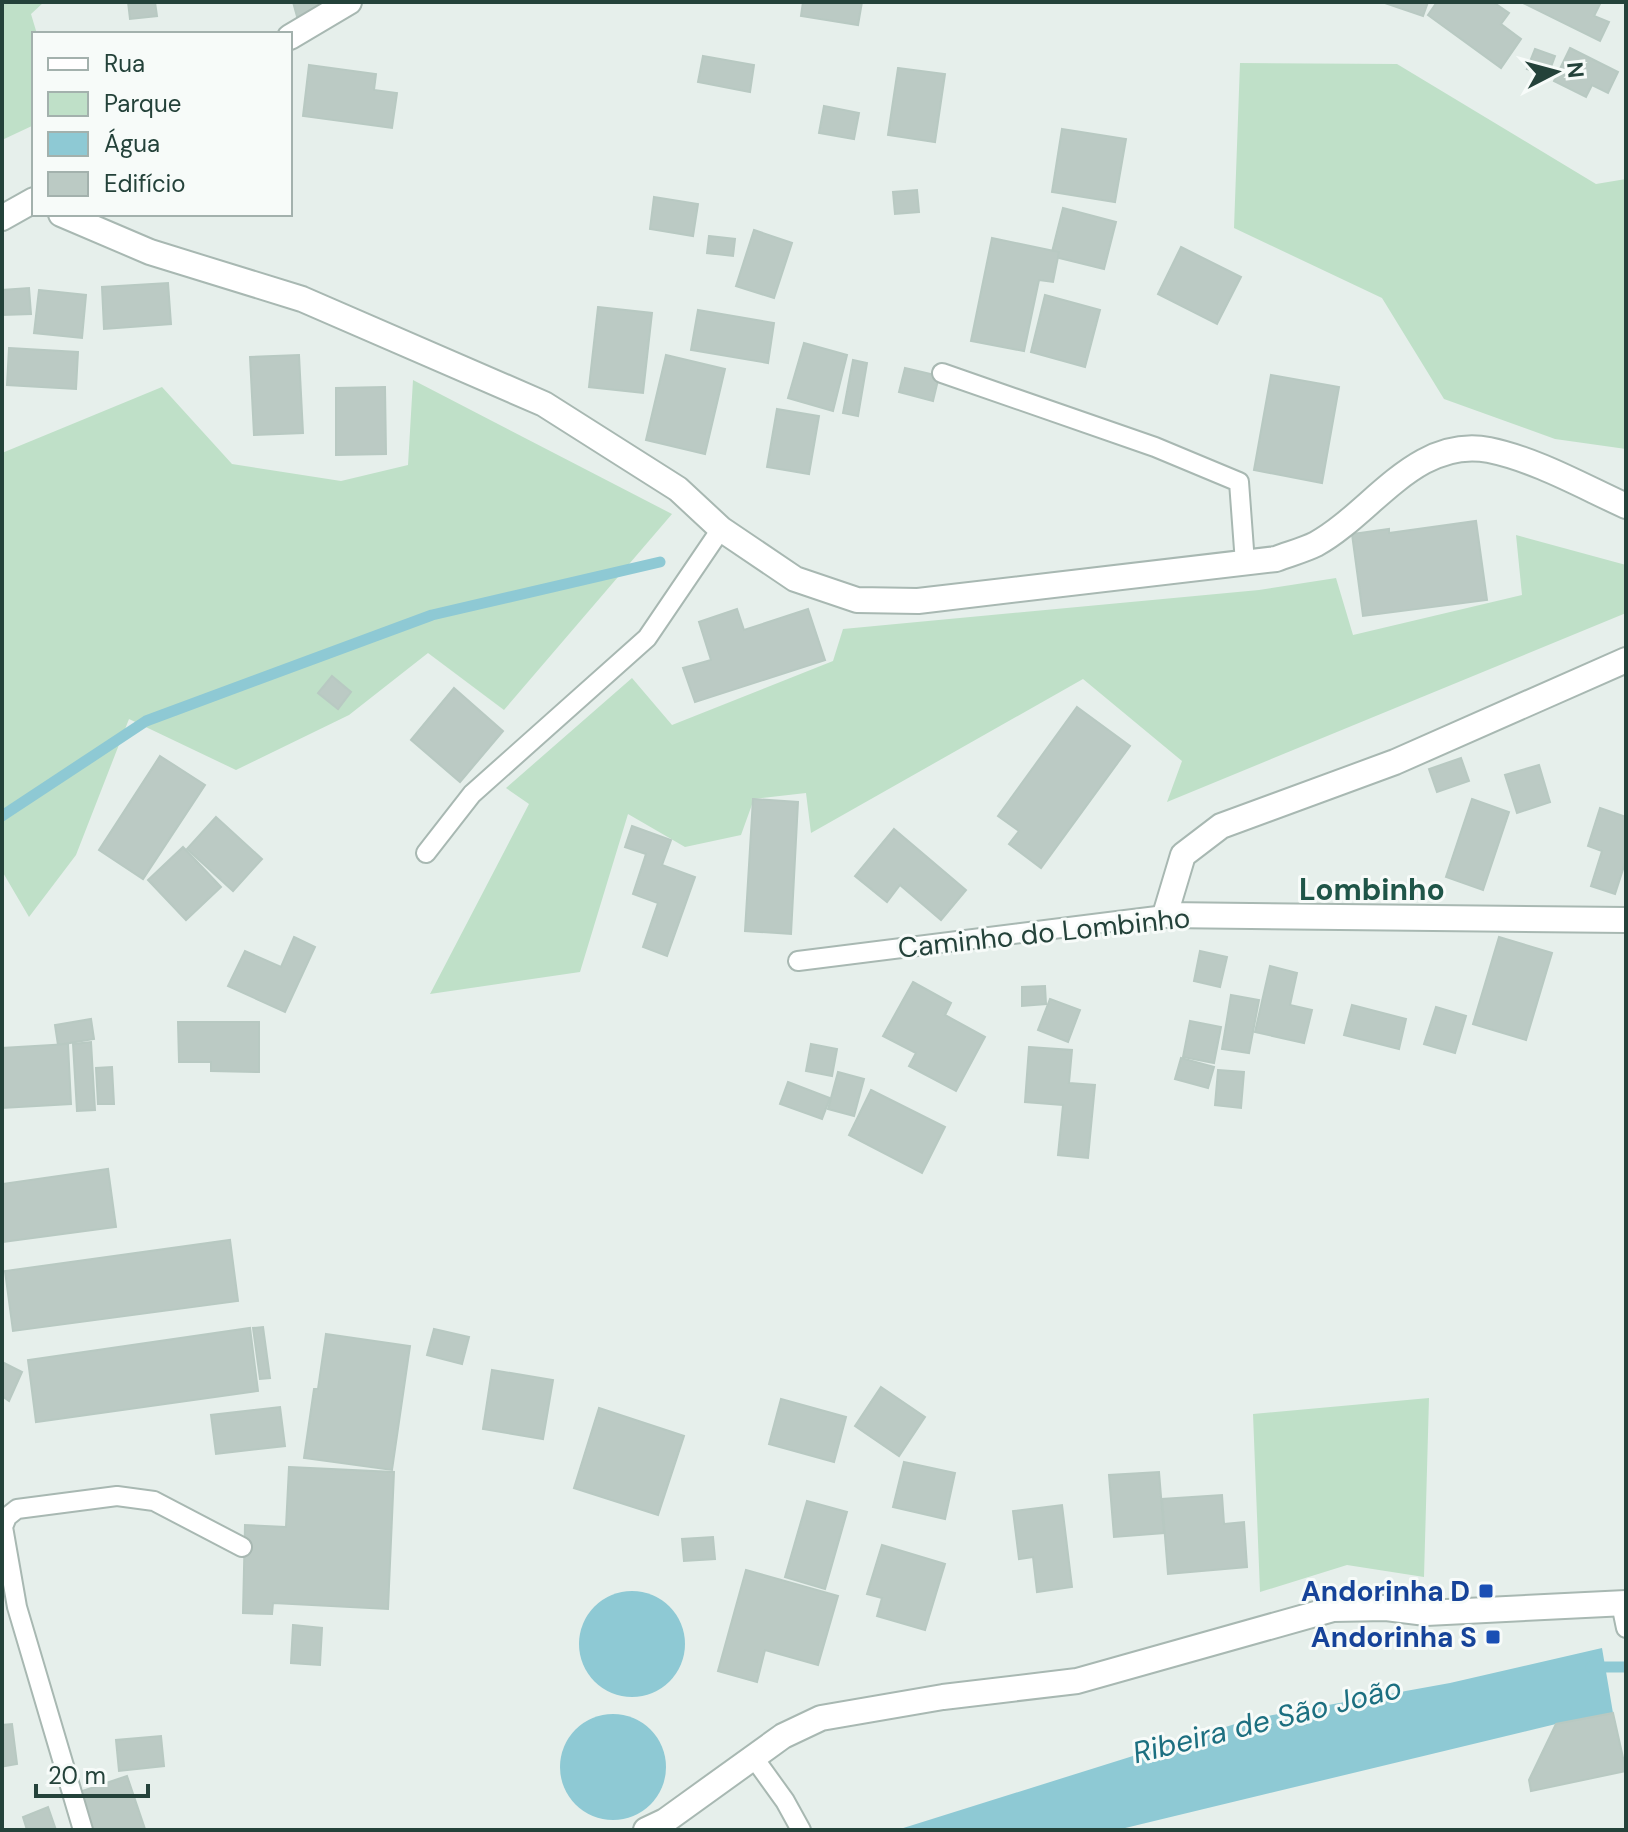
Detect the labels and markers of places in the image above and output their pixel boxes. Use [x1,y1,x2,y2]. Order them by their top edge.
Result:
place label: Andorinha D [1301,1573,1470,1610]
marker: Andorinha D [1477,1582,1495,1600]
place label: Andorinha S [1311,1619,1477,1656]
marker: Andorinha S [1484,1628,1502,1646]

